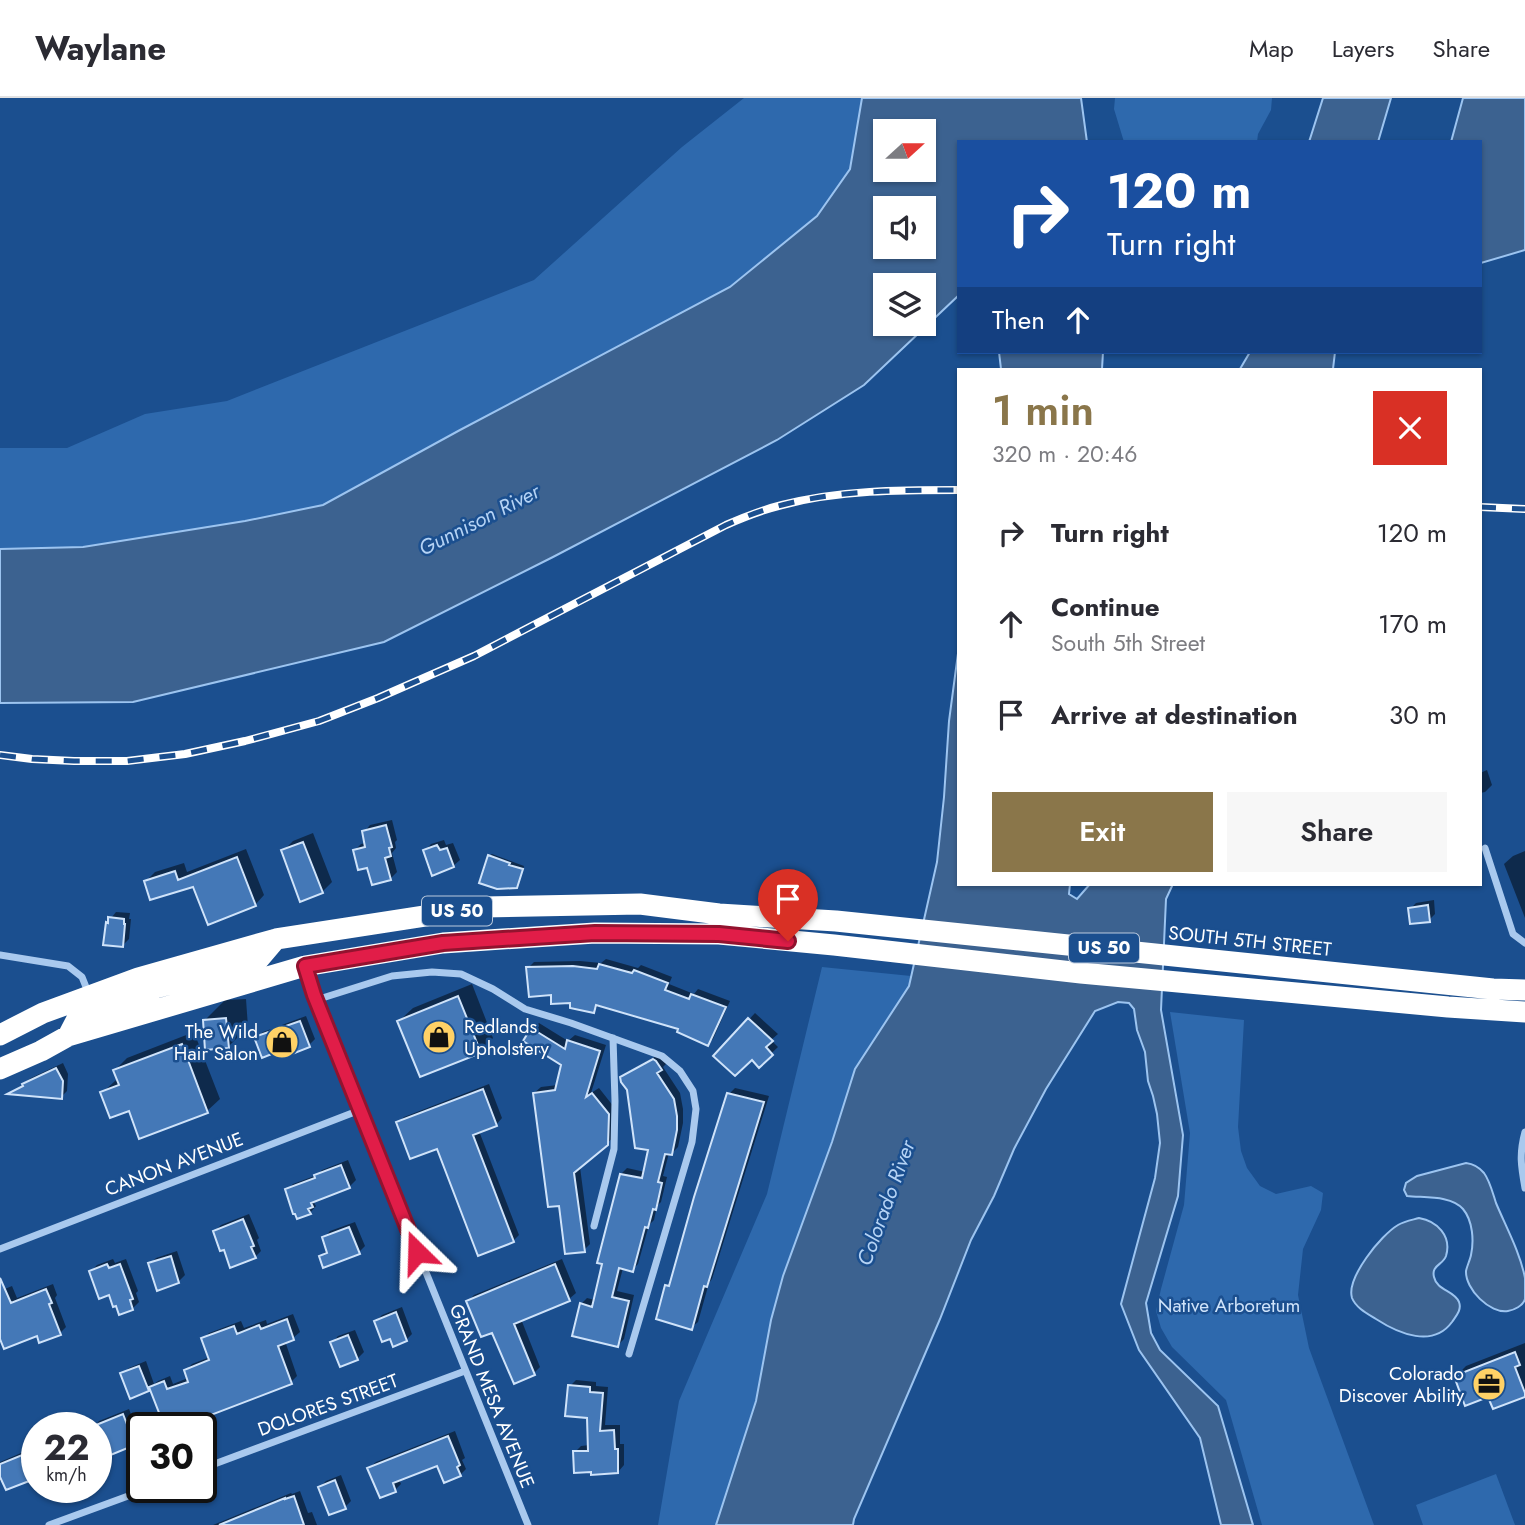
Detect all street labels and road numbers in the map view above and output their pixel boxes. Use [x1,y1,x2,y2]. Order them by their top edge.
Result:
road number: US 50 [422,896,492,926]
street label: SOUTH 5TH STREET [1167,919,1333,963]
road number: US 50 [1069,934,1139,962]
street label: CANON AVENUE [101,1125,247,1203]
street label: GRAND MESA AVENUE [443,1300,541,1492]
street label: DOLORES STREET [254,1367,402,1443]

